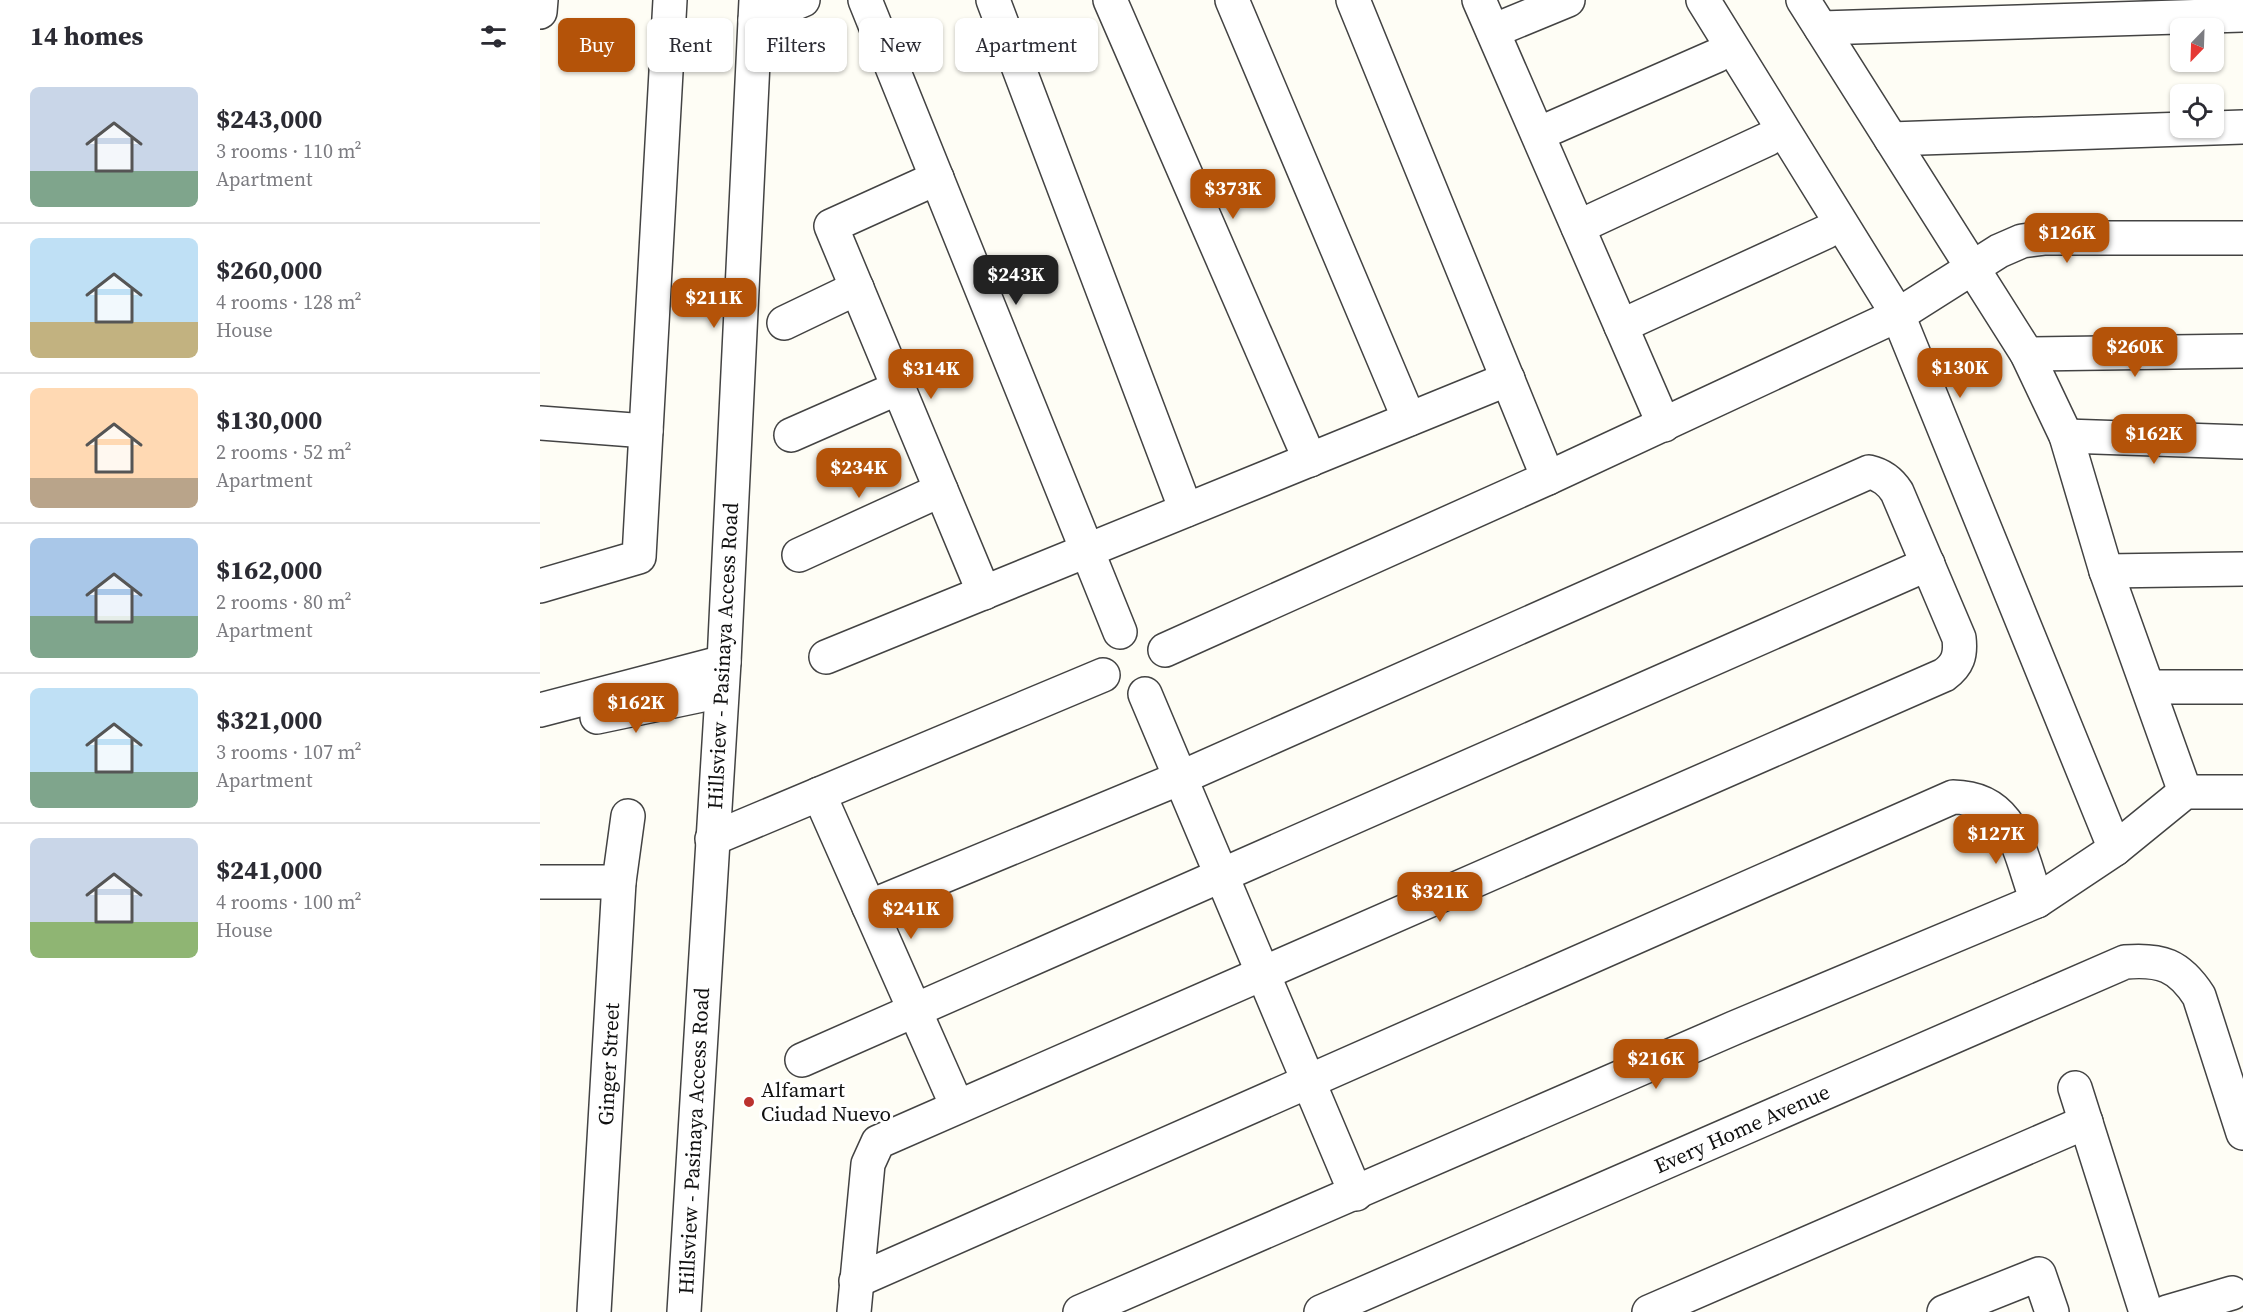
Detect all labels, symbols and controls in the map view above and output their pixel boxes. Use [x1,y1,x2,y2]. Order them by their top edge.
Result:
text: 14 homes [30,18,143,54]
chip: Buy [558,18,635,72]
chip: Rent [647,18,733,72]
chip: Filters [745,18,847,72]
chip: New [859,18,943,72]
chip: Apartment [955,18,1098,72]
north arrow [2170,18,2224,72]
map controls [2170,18,2224,138]
icon: filters [477,20,510,53]
button: locate [2170,84,2224,138]
text: $243,000 [216,101,322,137]
icon: home [78,111,150,183]
text: 3 rooms · 110 m² [216,137,362,165]
text: Apartment [216,165,313,193]
pin: $373K [1191,169,1275,220]
text: $373K [1204,174,1262,202]
pin: $126K [2025,213,2109,264]
text: $126K [2038,218,2096,246]
text: $260,000 [216,252,322,288]
pin: $243K [974,255,1058,306]
text: $243K [987,260,1045,288]
icon: home [78,262,150,334]
pin: $211K [672,278,756,329]
text: $211K [685,283,743,311]
text: 4 rooms · 128 m² [216,288,362,316]
text: House [216,316,273,344]
pin: $260K [2093,327,2177,378]
text: $260K [2106,332,2164,360]
pin: $130K [1918,348,2002,399]
pin: $314K [889,349,973,400]
text: $130K [1931,353,1989,381]
text: $314K [902,354,960,382]
text: $130,000 [216,402,322,438]
icon: home [78,412,150,484]
pin: $162K [2112,414,2196,465]
text: $162K [2125,419,2183,447]
text: 2 rooms · 52 m² [216,438,352,466]
pin: $234K [817,448,901,499]
text: $234K [830,453,888,481]
text: Apartment [216,466,313,494]
street label: Hillsview - Pasinaya Access Road [700,502,745,810]
text: $162,000 [216,552,322,588]
icon: home [78,562,150,634]
text: 2 rooms · 80 m² [216,588,352,616]
text: Apartment [216,616,313,644]
pin: $162K [594,683,678,734]
text: $162K [607,688,665,716]
text: $321,000 [216,702,322,738]
icon: home [78,712,150,784]
text: 3 rooms · 107 m² [216,738,362,766]
text: Apartment [216,766,313,794]
pin: $127K [1954,814,2038,865]
text: $127K [1967,819,2025,847]
text: $241,000 [216,852,322,888]
icon: home [78,862,150,934]
pin: $321K [1398,872,1482,923]
text: $321K [1411,877,1469,905]
text: 4 rooms · 100 m² [216,888,362,916]
pin: $241K [869,889,953,940]
text: $241K [882,894,940,922]
text: House [216,916,273,944]
street label: Hillsview - Pasinaya Access Road [671,987,716,1295]
street label: Ginger Street [591,1002,626,1126]
pin: $216K [1614,1039,1698,1090]
text: $216K [1627,1044,1685,1072]
place label: Alfamart Ciudad Nuevo [761,1075,891,1128]
street label: Every Home Avenue [1650,1077,1834,1180]
marker: Alfamart Ciudad Nuevo [742,1095,756,1109]

